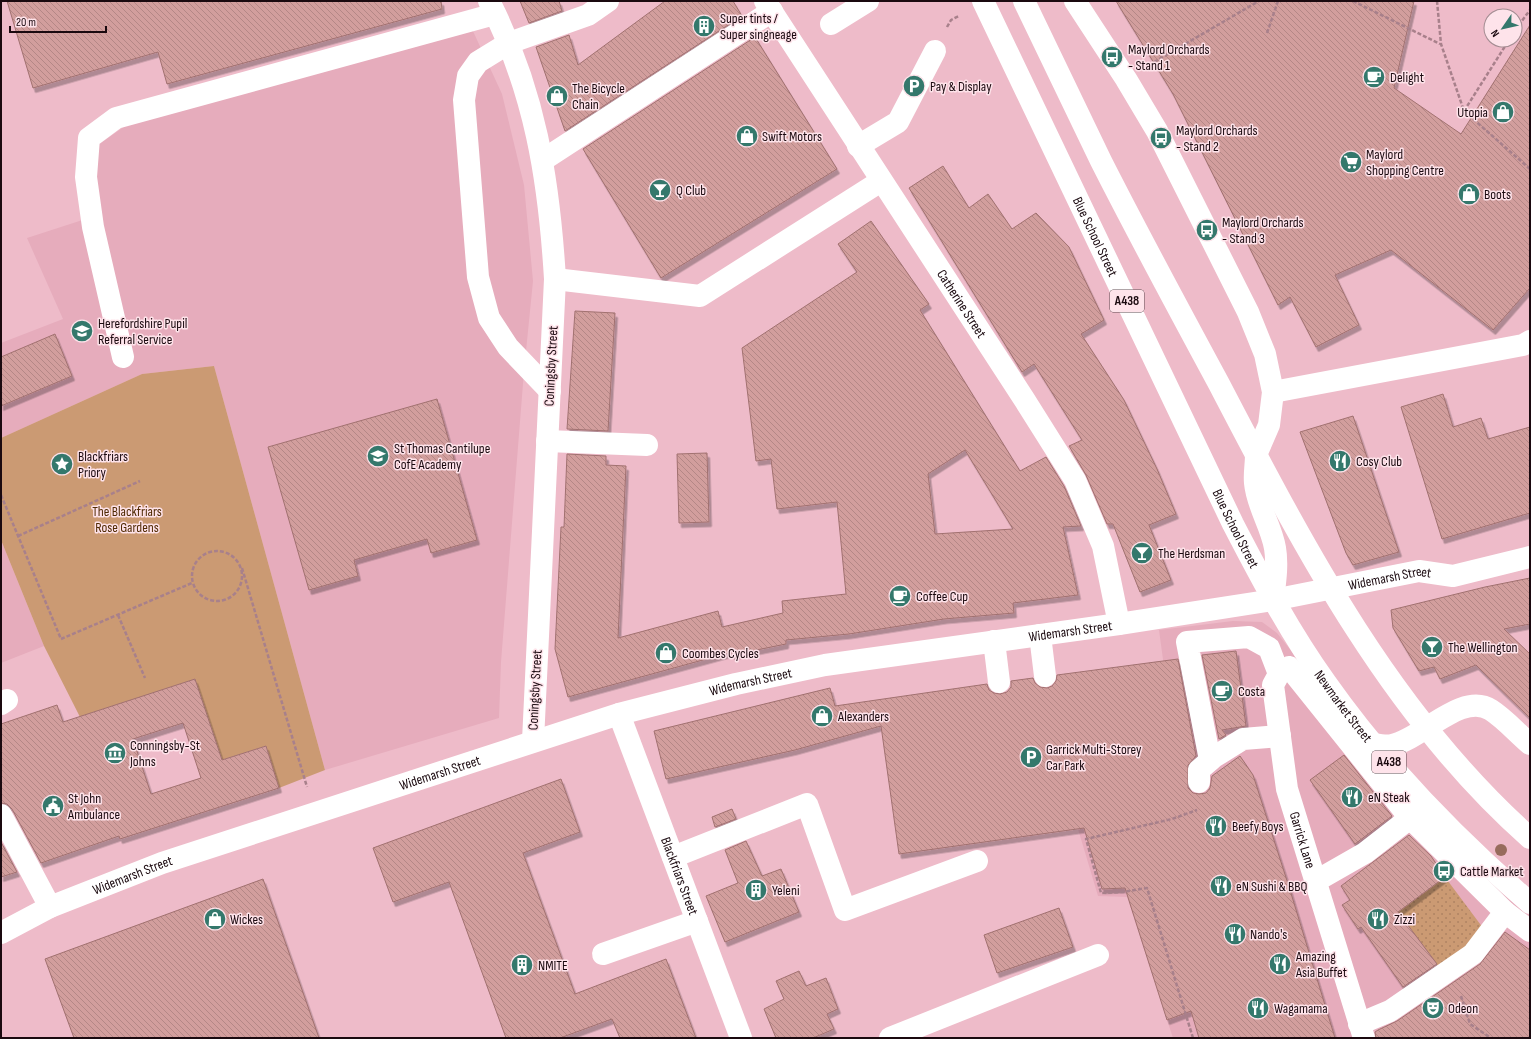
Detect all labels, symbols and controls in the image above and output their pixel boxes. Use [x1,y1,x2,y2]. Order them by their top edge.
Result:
scale bar [10,8,106,34]
north arrow [1483,8,1523,48]
place label: Super tints / Super singneage [720,10,797,43]
building icon: Super tints / Super singneage [691,13,717,39]
text: 20 m [16,15,36,30]
text: N [1488,27,1502,39]
place label: Maylord Orchards - Stand 1 [1128,41,1210,74]
bus stop icon: Maylord Orchards - Stand 1 [1099,44,1125,70]
cafe icon: Delight [1361,64,1387,90]
place label: Delight [1390,69,1424,86]
parking icon: Pay & Display [901,73,927,99]
place label: Pay & Display [930,78,992,95]
place label: The Bicycle Chain [572,80,625,113]
shop icon: The Bicycle Chain [544,83,570,109]
shop icon: Utopia [1490,99,1516,125]
place label: Utopia [1457,104,1488,121]
place label: Maylord Orchards - Stand 2 [1176,122,1258,155]
shop icon: Swift Motors [734,123,760,149]
bus stop icon: Maylord Orchards - Stand 2 [1148,125,1174,151]
place label: Swift Motors [762,128,822,145]
place label: Maylord Shopping Centre [1366,146,1444,179]
supermarket icon: Maylord Shopping Centre [1338,149,1364,175]
bar icon: Q Club [647,177,673,203]
shop icon: Boots [1456,181,1482,207]
place label: Q Club [676,182,706,199]
place label: Boots [1484,186,1511,203]
street label: Blue School Street [1069,194,1122,279]
place label: Maylord Orchards - Stand 3 [1222,214,1304,247]
bus stop icon: Maylord Orchards - Stand 3 [1194,217,1220,243]
street label: Catherine Street [934,266,990,341]
road number: A438 [1110,290,1144,312]
place label: Herefordshire Pupil Referral Service [98,315,187,348]
school or university icon: Herefordshire Pupil Referral Service [69,318,95,344]
street label: Coningsby Street [540,325,562,407]
place label: St Thomas Cantilupe CofE Academy [394,440,490,473]
school or university icon: St Thomas Cantilupe CofE Academy [365,443,391,469]
place label: Blackfriars Priory [78,448,128,481]
restaurant icon: Cosy Club [1327,448,1353,474]
place icon: Blackfriars Priory [49,451,75,477]
place label: Cosy Club [1356,453,1402,470]
street label: Blue School Street [1209,486,1263,571]
park label: The Blackfriars Rose Gardens [92,503,162,536]
bar icon: The Herdsman [1129,540,1155,566]
place label: The Herdsman [1158,545,1225,562]
street label: Widemarsh Street [1347,562,1432,593]
cafe icon: Coffee Cup [887,583,913,609]
place label: Coffee Cup [916,588,968,605]
street label: Widemarsh Street [1027,617,1113,645]
bar icon: The Wellington [1419,634,1445,660]
place label: The Wellington [1448,639,1518,656]
shop icon: Coombes Cycles [653,640,679,666]
place label: Coombes Cycles [682,645,759,662]
street label: Coningsby Street [524,649,546,731]
street label: Widemarsh Street [707,664,793,699]
street label: Newmarket Street [1311,667,1376,746]
cafe icon: Costa [1209,678,1235,704]
place label: Costa [1238,683,1265,700]
shop icon: Alexanders [809,703,835,729]
place label: Alexanders [837,708,889,725]
place label: Conningsby-St Johns [129,737,200,770]
museum icon: Conningsby-St Johns [102,740,128,766]
place label: Garrick Multi-Storey Car Park [1046,741,1142,774]
parking icon: Garrick Multi-Storey Car Park [1018,744,1044,770]
street label: Widemarsh Street [397,751,483,794]
road number: A438 [1372,751,1406,773]
restaurant icon: eN Steak [1339,784,1365,810]
place label: eN Steak [1368,789,1410,806]
place label: St John Ambulance [67,790,120,823]
public building icon: St John Ambulance [40,793,66,819]
street label: Garrick Lane [1286,810,1320,870]
restaurant icon: Beefy Boys [1203,813,1229,839]
place label: Beefy Boys [1232,818,1284,835]
street label: Blackfriars Street [658,835,702,917]
street label: Widemarsh Street [90,852,174,898]
bus stop icon: Cattle Market [1431,858,1457,884]
place label: Cattle Market [1460,863,1524,880]
restaurant icon: eN Sushi & BBQ [1208,873,1234,899]
building icon: Yeleni [743,877,769,903]
place label: eN Sushi & BBQ [1236,878,1307,895]
place label: Yeleni [772,882,800,899]
shop icon: Wickes [202,906,228,932]
restaurant icon: Zizzi [1365,906,1391,932]
place label: Wickes [230,911,263,928]
place label: Zizzi [1394,911,1415,928]
restaurant icon: Nando's [1222,921,1248,947]
place label: Nando's [1250,926,1287,943]
place label: Amazing Asia Buffet [1295,948,1347,981]
restaurant icon: Amazing Asia Buffet [1267,951,1293,977]
building icon: NMITE [509,952,535,978]
place label: NMITE [538,957,568,974]
restaurant icon: Wagamama [1245,995,1271,1021]
theatre icon: Odeon [1420,995,1446,1021]
place label: Wagamama [1274,1000,1328,1017]
place label: Odeon [1448,1000,1478,1017]

